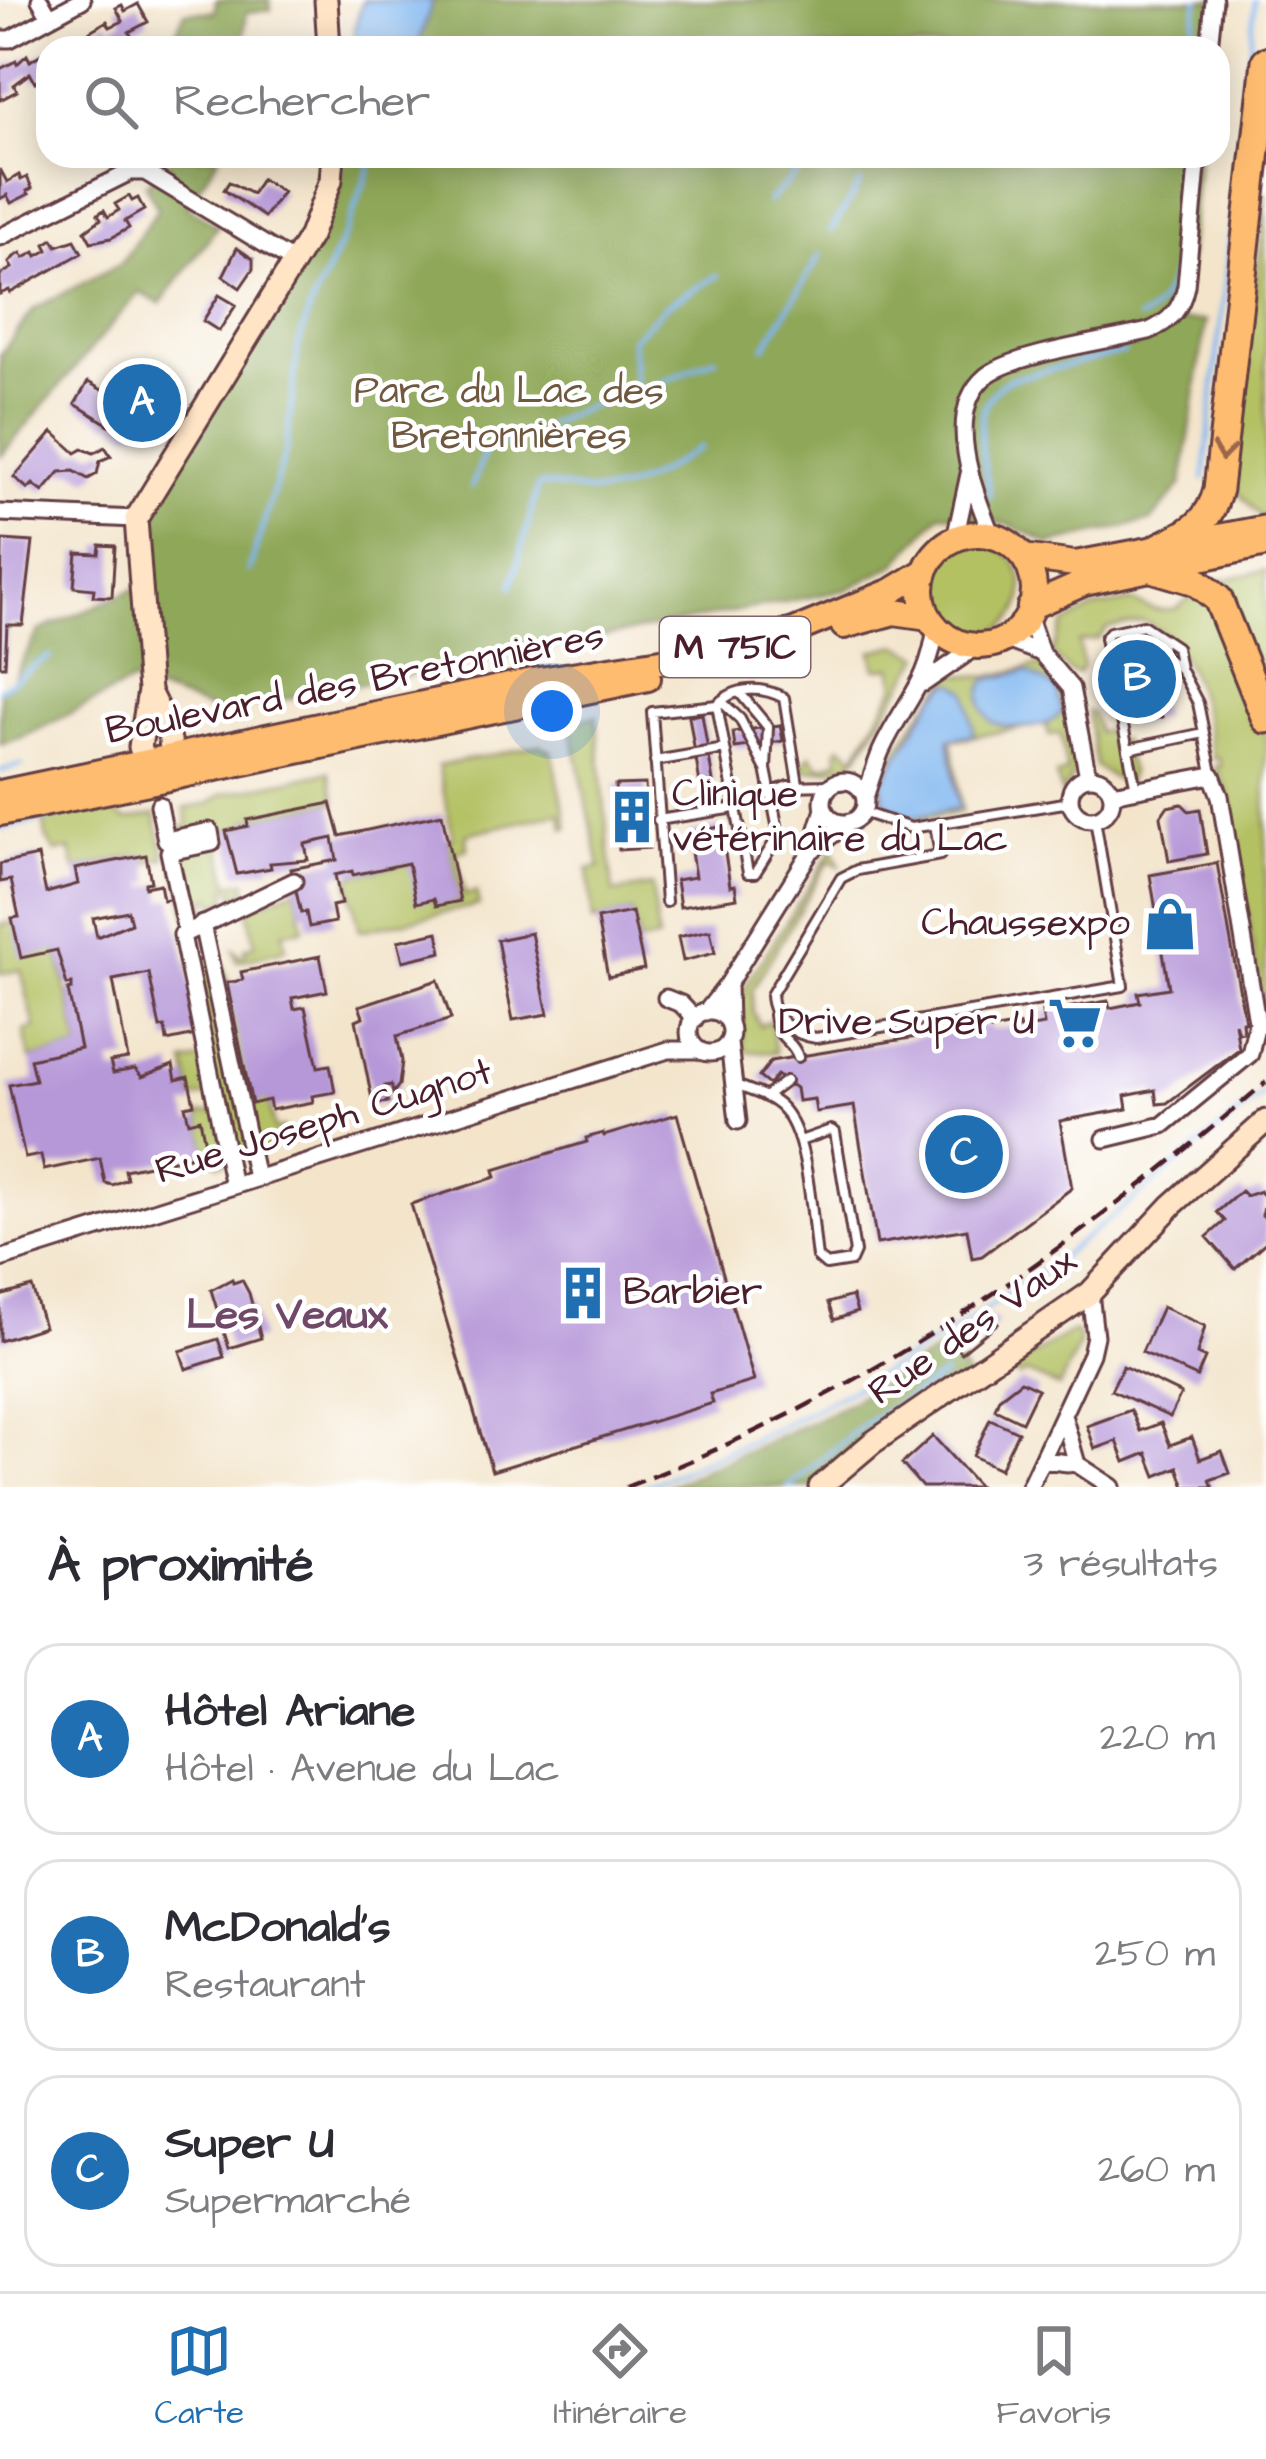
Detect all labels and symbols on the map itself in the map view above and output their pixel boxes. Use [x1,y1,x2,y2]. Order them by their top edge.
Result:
pin: A [103,358,181,448]
park label: Parc du Lac des Bretonnières [354,365,664,464]
one-way arrow [1211,442,1237,461]
street label: Boulevard des Bretonnières [101,609,609,759]
road number: M 751C [660,617,810,677]
pin: B [1098,634,1176,724]
your location [522,681,582,741]
place label: Clinique vétérinaire du Lac [672,768,1008,867]
building icon: Clinique vétérinaire du Lac [603,788,661,846]
shop icon: Chaussexpo [1141,895,1199,953]
place label: Chaussexpo [921,897,1130,951]
supermarket icon: Drive Super U [1046,994,1104,1052]
place label: Drive Super U [779,996,1035,1050]
street label: Rue Joseph Cugnot [149,1045,499,1199]
pin: C [925,1109,1003,1199]
street label: Rue des Vaux [858,1235,1089,1419]
building icon: Barbier [554,1264,612,1322]
place label: Barbier [623,1266,763,1320]
district label: Les Veaux [186,1287,389,1345]

